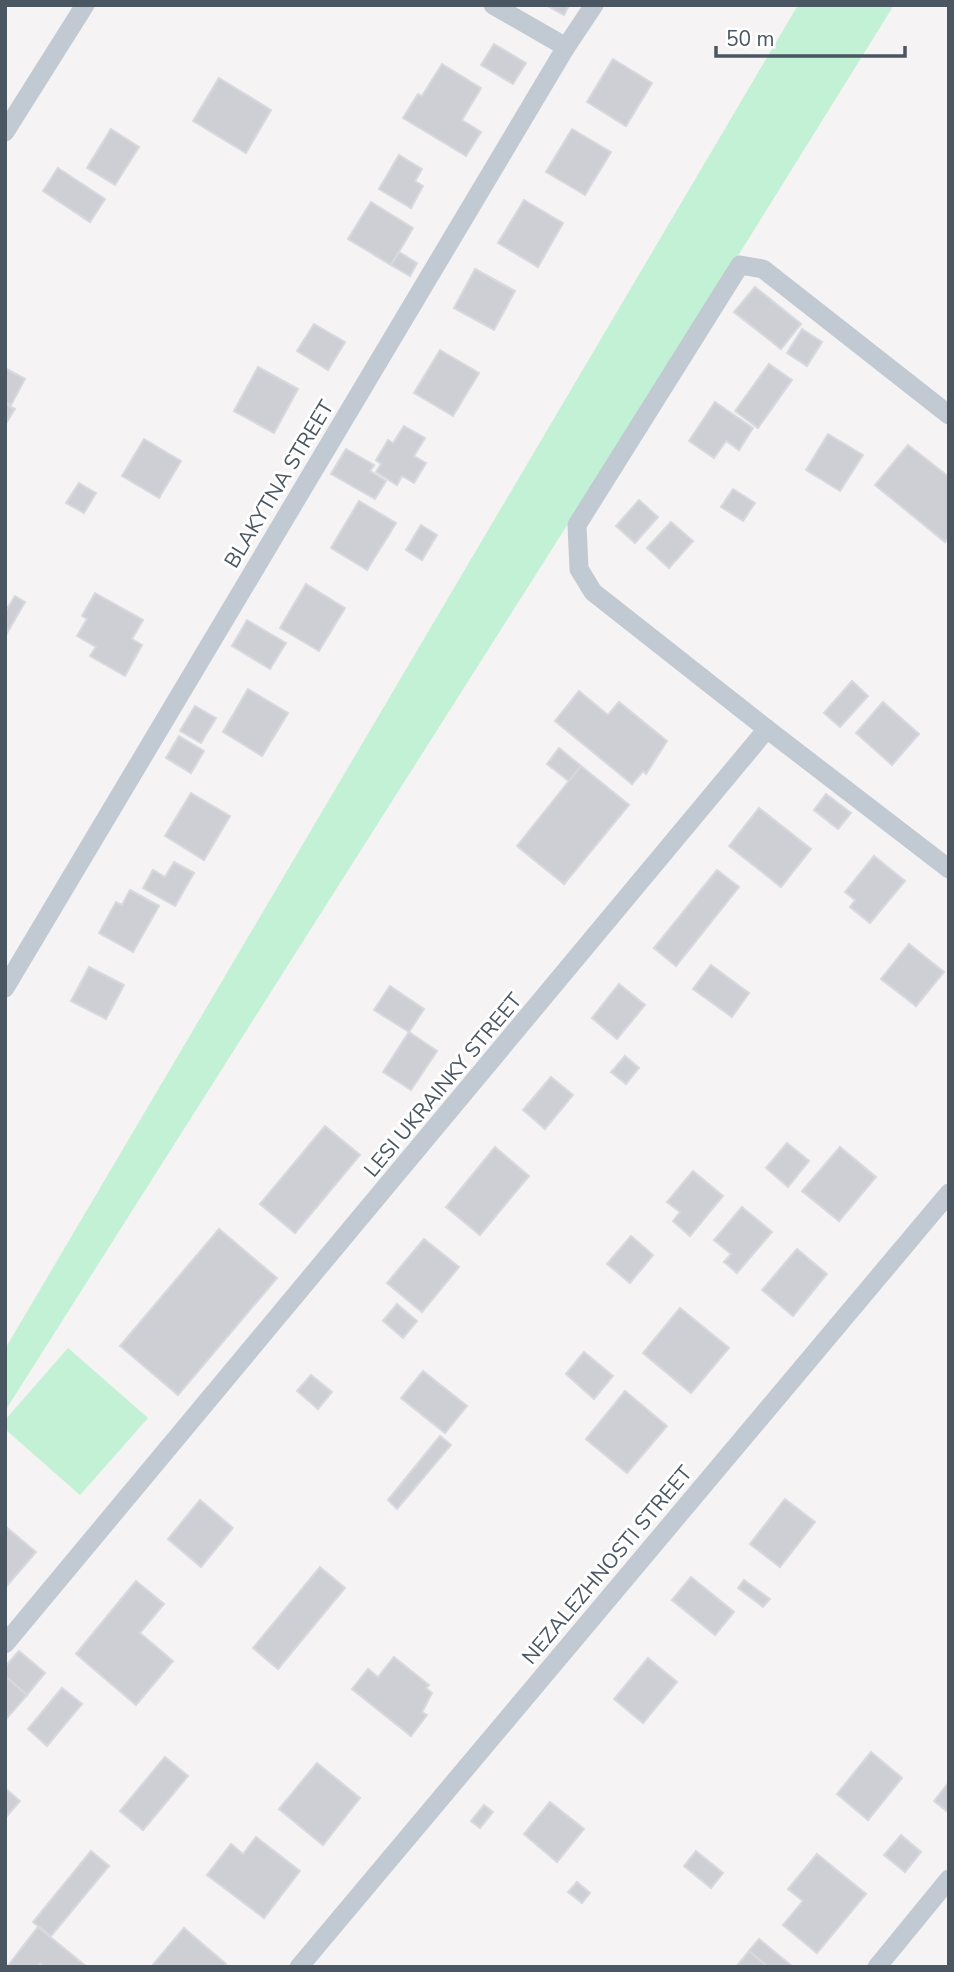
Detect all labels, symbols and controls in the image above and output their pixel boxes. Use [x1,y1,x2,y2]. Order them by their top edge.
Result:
scale bar [716,14,905,58]
text: 50 m [726,25,775,53]
street label: BLAKYTNA STREET [218,395,340,573]
street label: LESI UKRAINKY STREET [358,987,529,1183]
street label: NEZALEZHNOSTI STREET [516,1460,699,1670]

